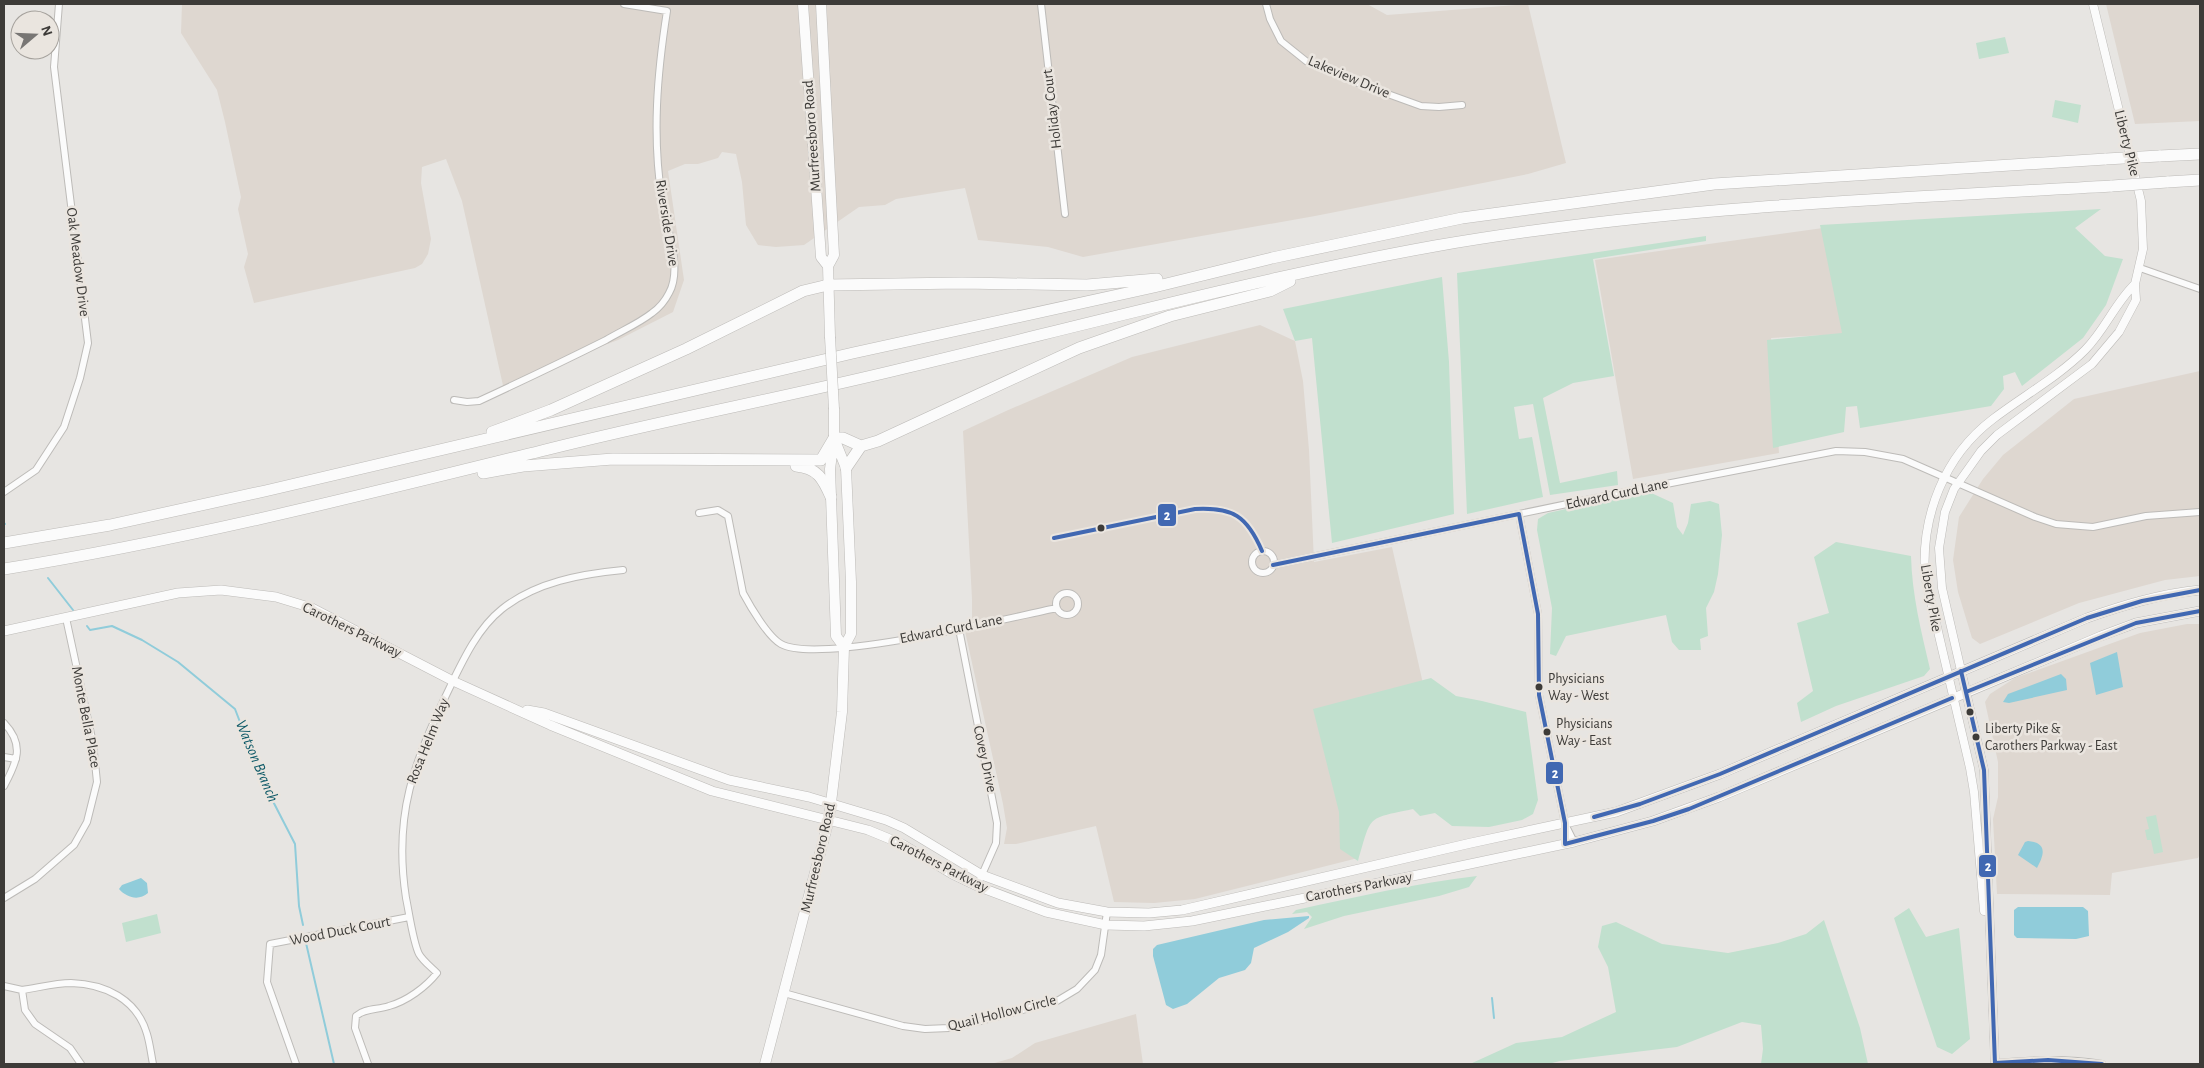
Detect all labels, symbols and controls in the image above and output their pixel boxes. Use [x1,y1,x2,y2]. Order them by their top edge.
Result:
north arrow [10,10,60,60]
text: N [38,24,55,38]
street label: Lakeview Drive [1306,53,1392,101]
street label: Holiday Court [1040,68,1064,150]
street label: Murfreesboro Road [801,79,823,192]
street label: Liberty Pike [2112,108,2143,178]
street label: Riverside Drive [653,179,681,267]
street label: Oak Meadow Drive [64,207,92,318]
street label: Edward Curd Lane [1564,476,1670,512]
line badge: 2 [1157,503,1177,527]
text: 2 [1164,509,1171,523]
unlabelled marker [1096,523,1106,533]
street label: Liberty Pike [1918,563,1944,633]
street label: Carothers Parkway [300,600,404,661]
street label: Edward Curd Lane [898,612,1004,646]
street label: Monte Bella Place [69,665,103,769]
place label: Physicians Way - West [1548,672,1609,703]
marker: Physicians Way - West [1534,682,1544,692]
street label: Rosa Helm Way [404,696,452,786]
unlabelled marker [1965,707,1975,717]
place label: Physicians Way - East [1556,717,1612,748]
water label: Watson Branch [233,718,281,804]
place label: Liberty Pike & Carothers Parkway - East [1985,722,2118,753]
street label: Covey Drive [971,724,999,794]
marker: Physicians Way - East [1542,727,1552,737]
marker: Liberty Pike & Carothers Parkway - East [1971,732,1981,742]
line badge: 2 [1545,761,1564,785]
text: 2 [1552,767,1559,781]
street label: Murfreesboro Road [798,801,838,914]
street label: Carothers Parkway [887,833,991,895]
line badge: 2 [1978,854,1997,878]
text: 2 [1985,860,1992,874]
street label: Carothers Parkway [1305,869,1414,905]
street label: Wood Duck Court [288,914,392,948]
street label: Quail Hollow Circle [946,992,1058,1034]

